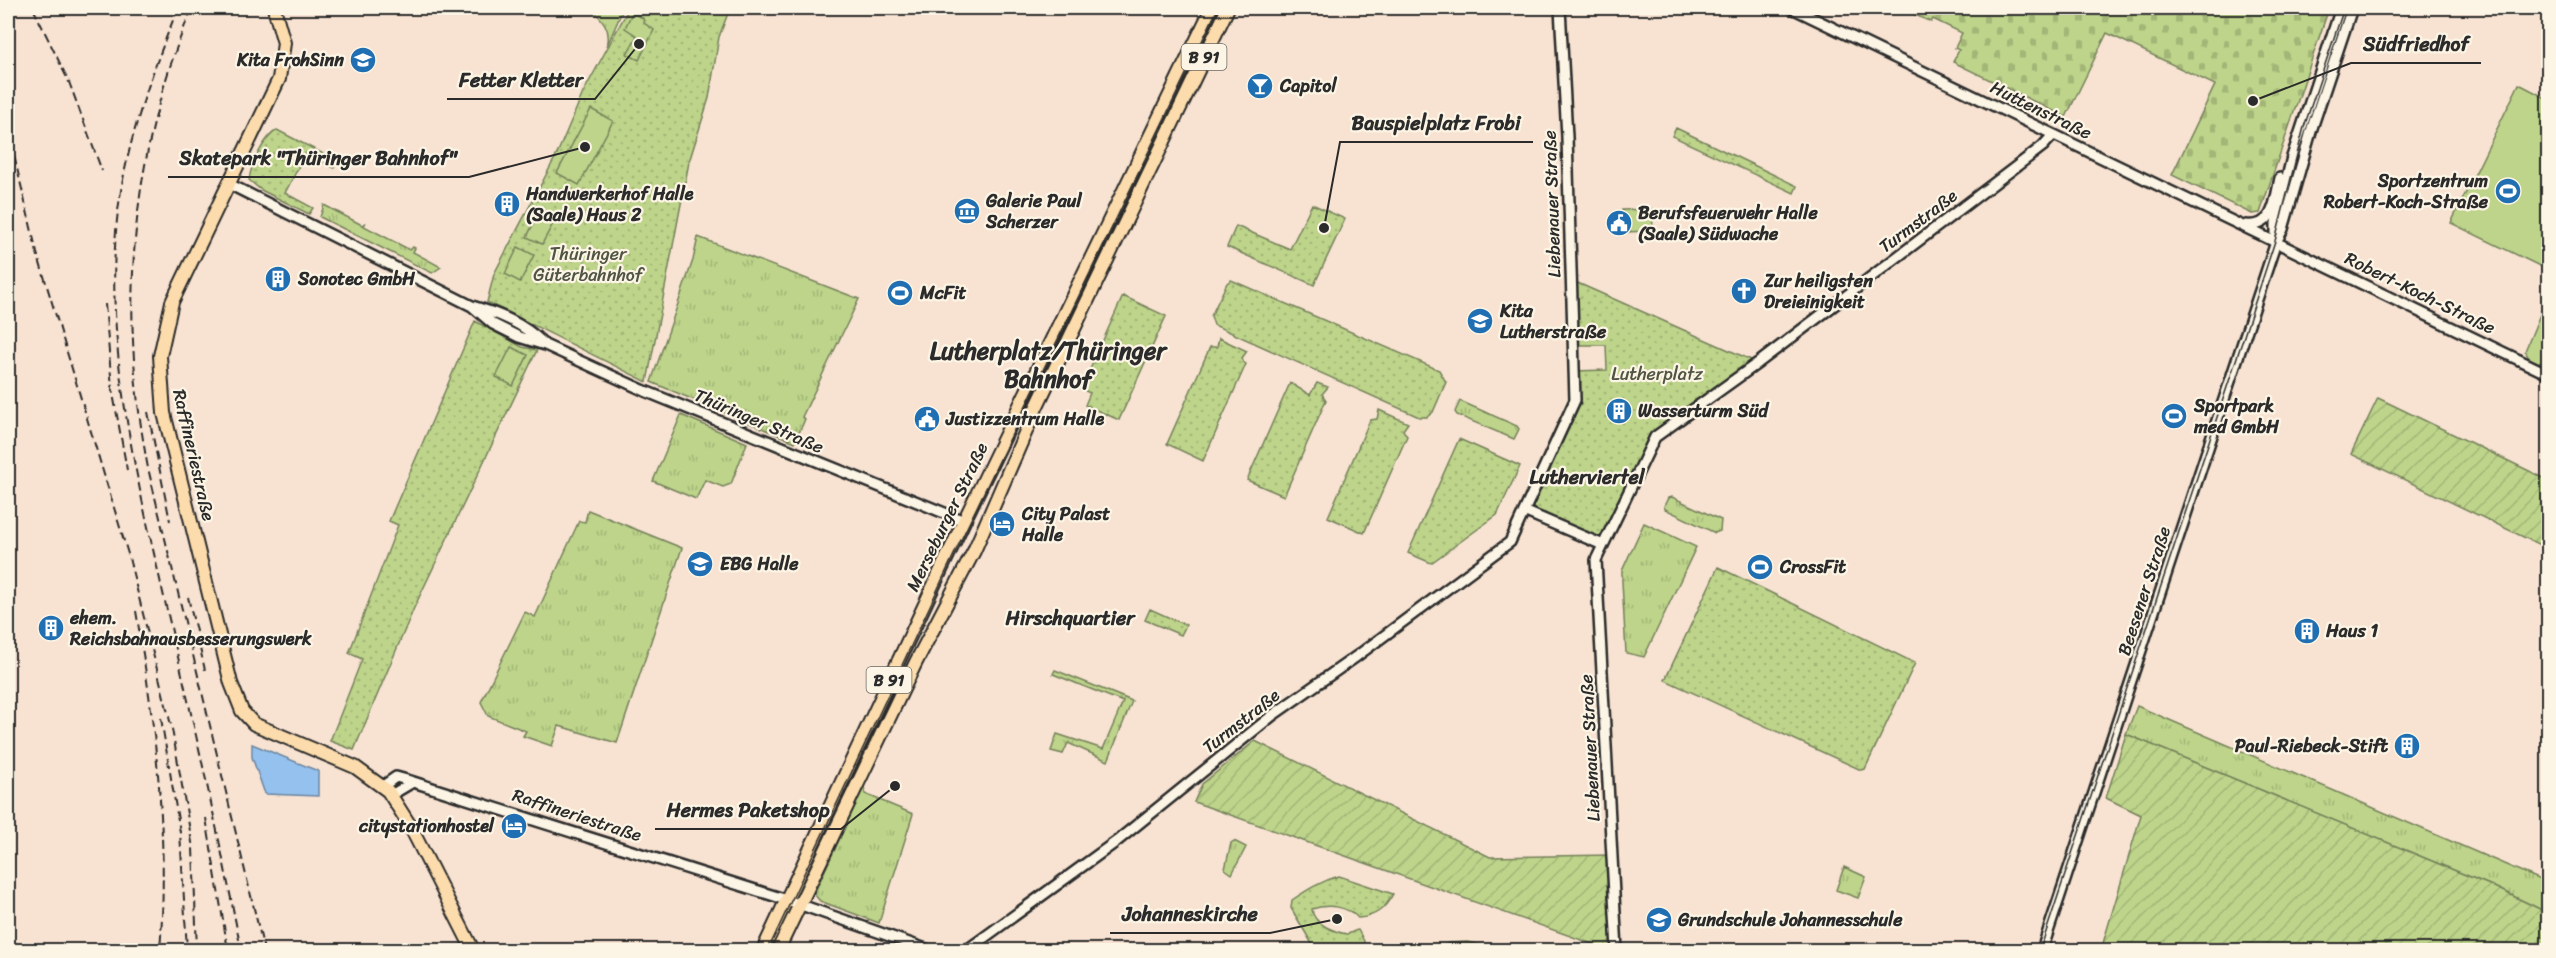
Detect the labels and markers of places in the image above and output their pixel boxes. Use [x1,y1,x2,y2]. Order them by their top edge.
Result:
callout: Südfriedhof [2351,25,2481,63]
place label: Kita FrohSinn [236,44,344,76]
school or university icon: Kita FrohSinn [348,45,378,75]
callout: Fetter Kletter [447,61,595,99]
place label: Capitol [1279,70,1338,102]
bar icon: Capitol [1245,71,1275,101]
callout: Bauspielplatz Frobi [1340,104,1533,142]
callout: Skatepark "Thüringer Bahnhof" [168,139,469,177]
place label: Sportzentrum Robert-Koch-Straße [2323,165,2489,218]
sports icon: Sportzentrum Robert-Koch-Straße [2493,176,2523,206]
place label: Handwerkerhof Halle (Saale) Haus 2 [525,178,694,231]
place label: Galerie Paul Scherzer [985,185,1083,238]
building icon: Handwerkerhof Halle (Saale) Haus 2 [492,189,522,219]
museum icon: Galerie Paul Scherzer [952,196,982,226]
place label: Berufsfeuerwehr Halle (Saale) Südwache [1638,197,1818,250]
public building icon: Berufsfeuerwehr Halle (Saale) Südwache [1604,208,1634,238]
place label: Sonotec GmbH [297,263,415,295]
building icon: Sonotec GmbH [263,264,293,294]
place label: Zur heiligsten Dreieinigkeit [1763,265,1873,318]
church icon: Zur heiligsten Dreieinigkeit [1729,276,1759,306]
place label: McFit [919,277,966,309]
sports icon: McFit [885,278,915,308]
place label: Kita Lutherstraße [1499,295,1607,348]
school or university icon: Kita Lutherstraße [1465,306,1495,336]
place label: Sportpark med GmbH [2193,390,2279,443]
place label: Wasserturm Süd [1638,395,1769,427]
building icon: Wasserturm Süd [1604,396,1634,426]
sports icon: Sportpark med GmbH [2159,401,2189,431]
place label: Justizzentrum Halle [945,403,1105,435]
public building icon: Justizzentrum Halle [912,404,942,434]
place label: City Palast Halle [1021,498,1110,551]
hotel icon: City Palast Halle [987,509,1017,539]
place label: EBG Halle [720,548,799,580]
school or university icon: EBG Halle [685,549,715,579]
place label: CrossFit [1779,551,1846,583]
sports icon: CrossFit [1745,552,1775,582]
place label: ehem. Reichsbahnausbesserungswerk [69,602,312,655]
building icon: ehem. Reichsbahnausbesserungswerk [36,613,66,643]
place label: Haus 1 [2325,615,2378,647]
building icon: Haus 1 [2292,616,2322,646]
place label: Paul-Riebeck-Stift [2235,730,2389,762]
building icon: Paul-Riebeck-Stift [2392,731,2422,761]
callout: Hermes Paketshop [655,791,841,829]
place label: citystationhostel [358,810,495,842]
hotel icon: citystationhostel [499,811,529,841]
callout: Johanneskirche [1110,895,1270,933]
place label: Grundschule Johannesschule [1677,904,1903,936]
school or university icon: Grundschule Johannesschule [1644,905,1674,935]

